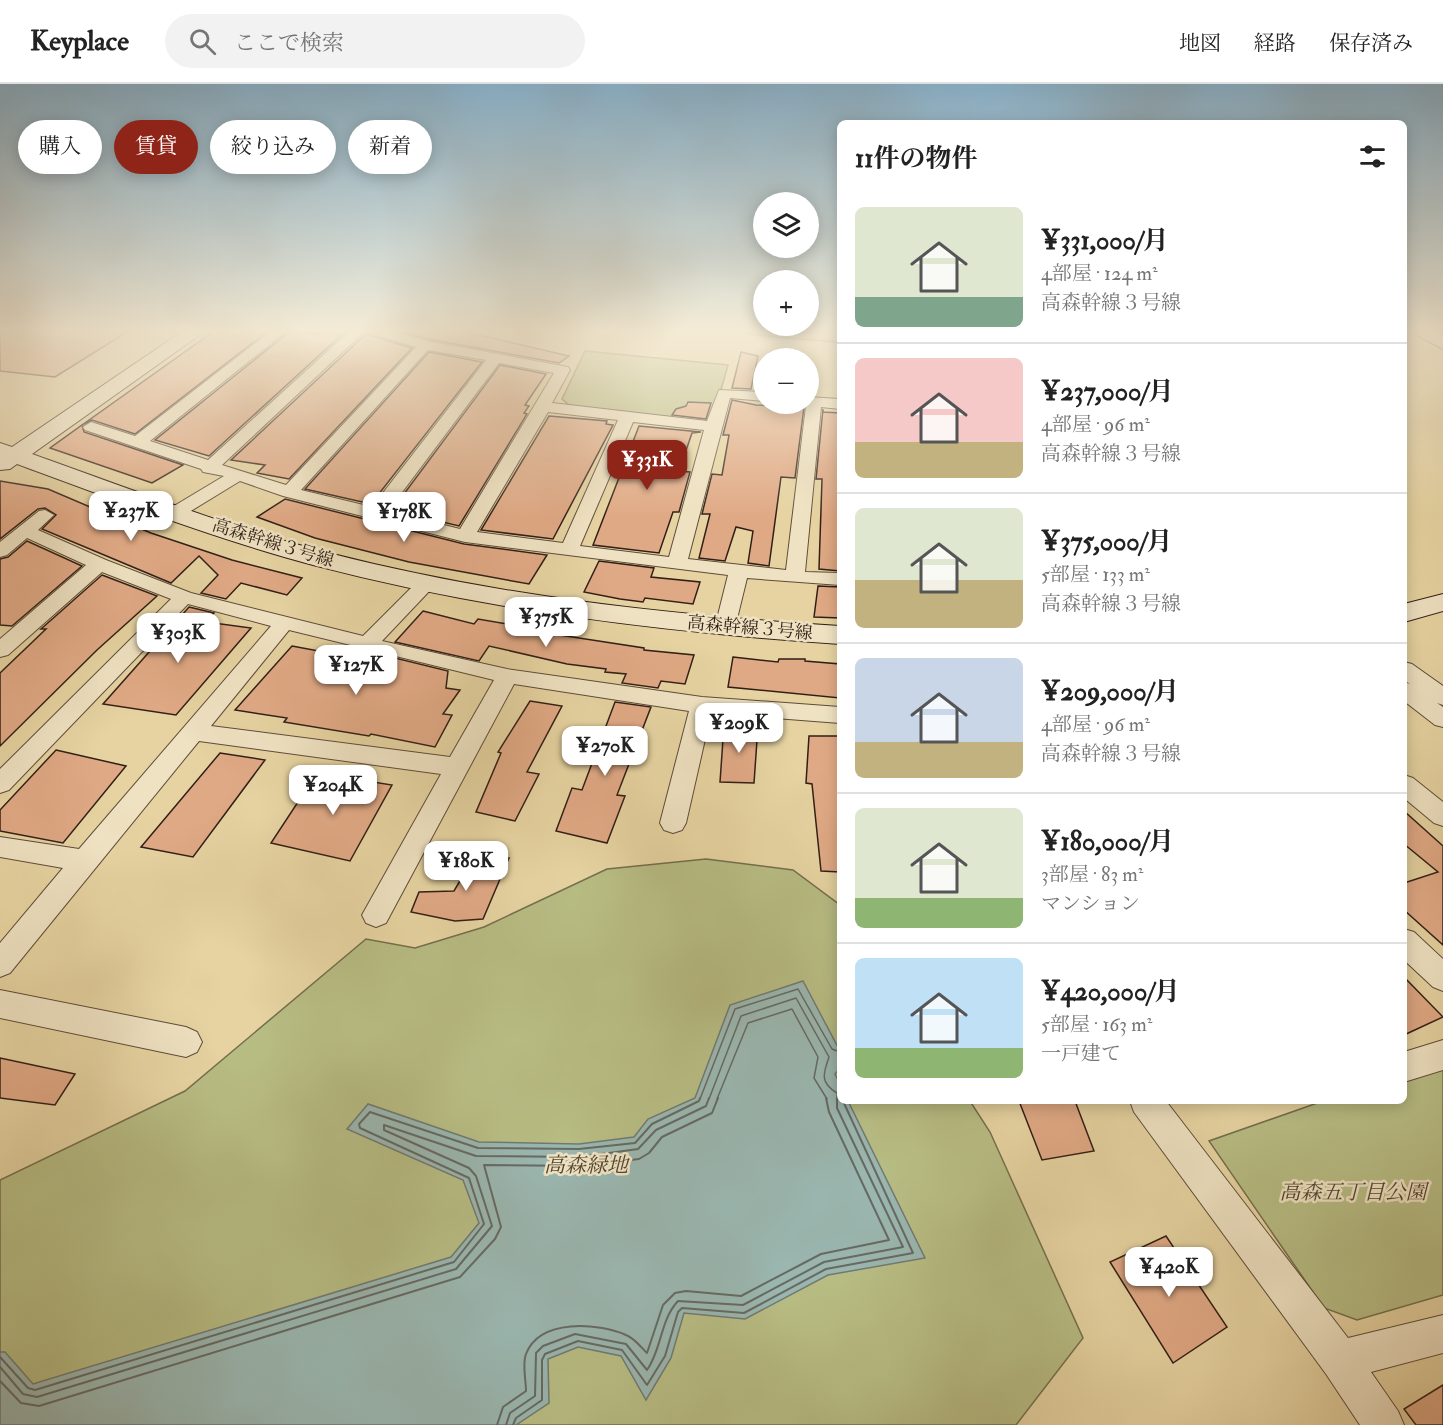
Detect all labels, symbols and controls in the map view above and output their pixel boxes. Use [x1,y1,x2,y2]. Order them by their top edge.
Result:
search box [165,14,585,68]
text: Keyplace [30,24,129,59]
icon: search [186,25,219,58]
text: ここで検索 [234,29,344,57]
text: 地図 [1179,30,1221,57]
text: 経路 [1254,30,1296,57]
text: 保存済み [1329,30,1413,57]
chip: 購入 [18,120,102,174]
chip: 賃貸 [114,120,198,174]
chip: 絞り込み [210,120,336,174]
chip: 新着 [348,120,432,174]
icon: filters [1356,140,1389,173]
text: 11件の物件 [855,143,978,175]
map controls [753,192,819,414]
button: layers [753,192,819,258]
text: ¥331,000/月 [1041,225,1169,257]
icon: home [903,231,975,303]
text: 4部屋 · 124 m² [1041,261,1158,286]
button: + [753,270,819,336]
text: 高森幹線３号線 [1041,290,1181,315]
button: − [753,348,819,414]
text: ¥237,000/月 [1041,376,1174,408]
icon: home [903,382,975,454]
text: 4部屋 · 96 m² [1041,412,1150,437]
pin: ¥331K [605,440,689,491]
text: 高森幹線３号線 [1041,441,1181,466]
text: ¥331K [621,447,673,472]
pin: ¥237K [89,491,173,542]
pin: ¥178K [362,492,446,543]
text: ¥237K [103,498,159,523]
text: ¥178K [377,499,431,524]
street label: 高森幹線３号線 [209,514,337,572]
text: ¥375,000/月 [1041,526,1172,558]
icon: home [903,532,975,604]
text: 5部屋 · 133 m² [1041,562,1150,587]
text: 高森幹線３号線 [1041,591,1181,616]
pin: ¥375K [504,597,588,648]
text: ¥375K [519,604,573,629]
street label: 高森幹線３号線 [686,611,814,645]
pin: ¥303K [136,613,220,664]
text: ¥303K [151,620,205,645]
pin: ¥127K [314,645,398,696]
text: ¥127K [328,652,384,677]
text: ¥209,000/月 [1041,676,1179,708]
icon: home [903,682,975,754]
pin: ¥209K [697,703,781,754]
text: ¥209K [709,710,769,735]
text: 4部屋 · 96 m² [1041,712,1150,737]
pin: ¥270K [563,726,647,777]
text: ¥270K [576,733,634,758]
text: 高森幹線３号線 [1041,741,1181,766]
pin: ¥204K [291,765,375,816]
text: ¥204K [303,772,363,797]
text: ¥180,000/月 [1041,826,1174,858]
icon: home [903,832,975,904]
pin: ¥180K [424,841,508,892]
text: ¥180K [438,848,494,873]
text: 3部屋 · 83 m² [1041,862,1143,887]
text: マンション [1041,891,1140,916]
text: ¥420,000/月 [1041,976,1180,1008]
icon: home [903,982,975,1054]
text: 5部屋 · 163 m² [1041,1012,1152,1037]
text: 一戸建て [1041,1041,1121,1066]
park label: 高森緑地 [544,1152,630,1179]
park label: 高森五丁目公園 [1280,1179,1429,1206]
pin: ¥420K [1127,1247,1211,1298]
text: ¥420K [1139,1254,1199,1279]

